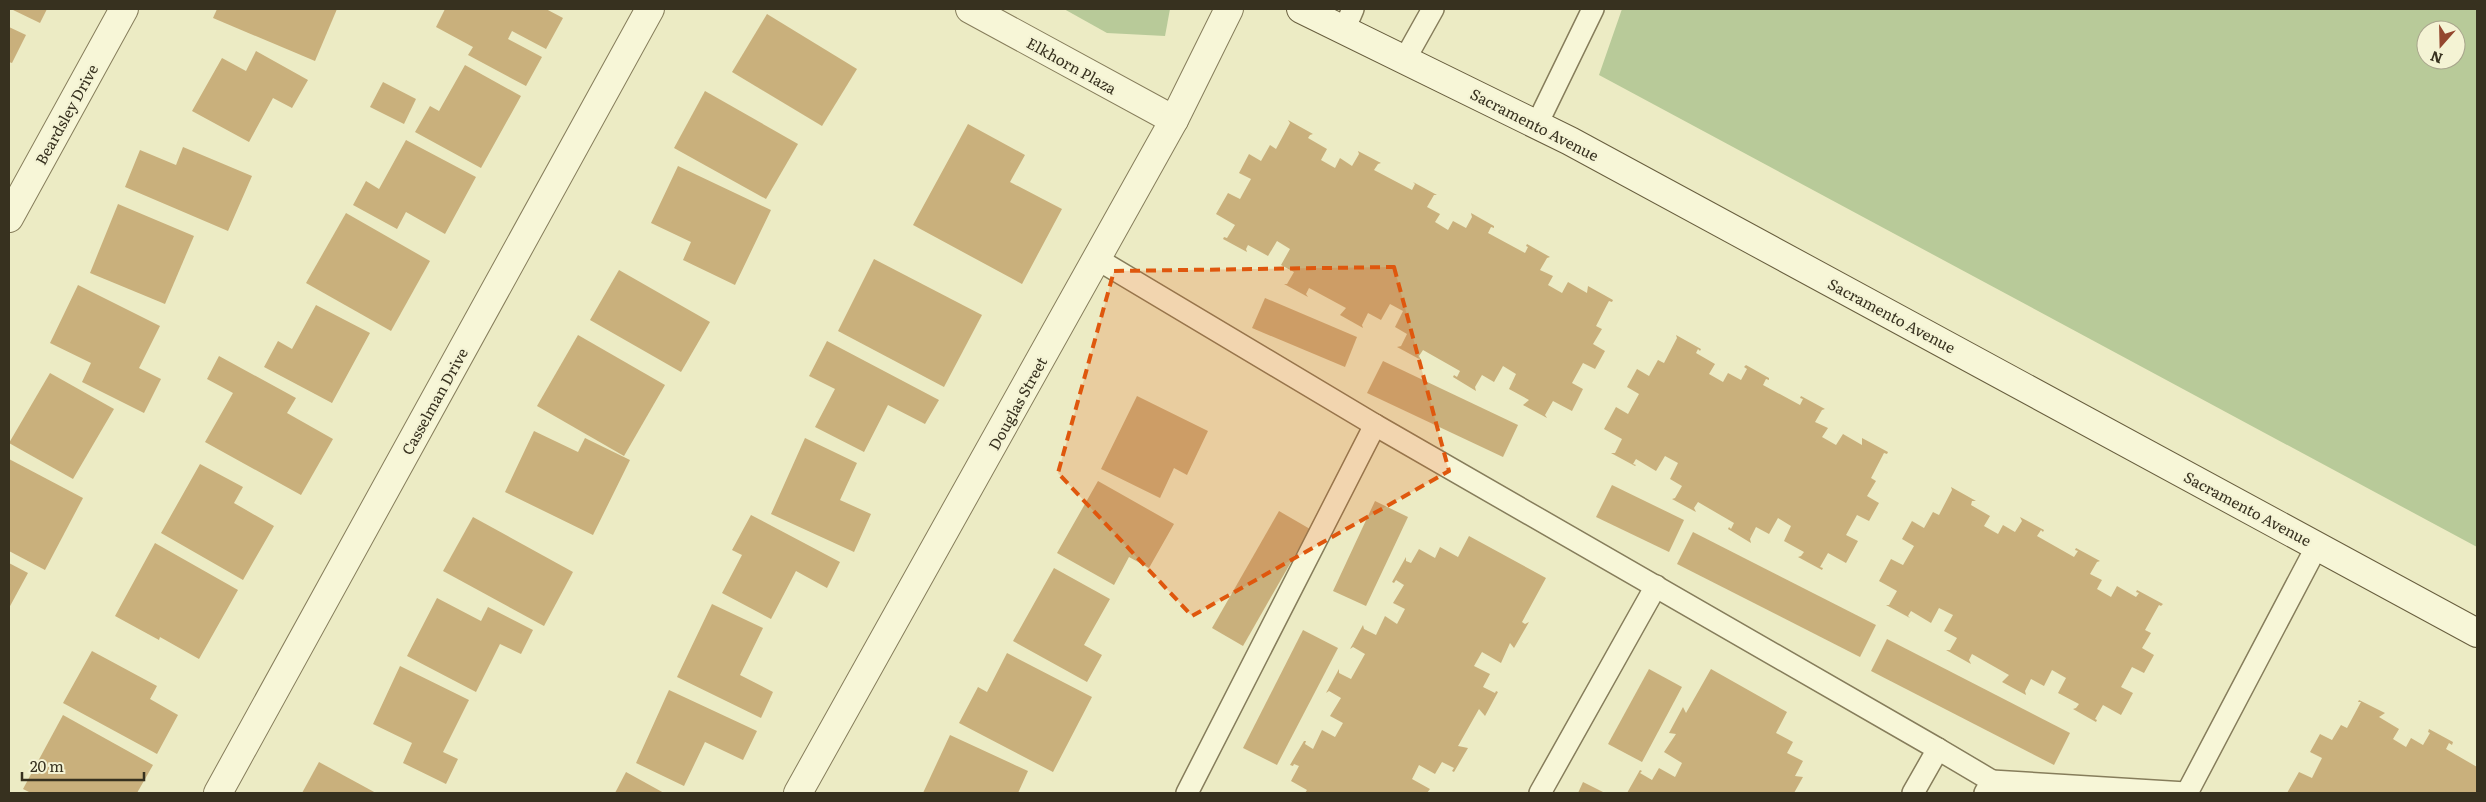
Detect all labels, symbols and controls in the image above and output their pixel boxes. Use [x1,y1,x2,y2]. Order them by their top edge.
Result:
north arrow [2416,20,2466,70]
street label: Elkhorn Plaza [1023,31,1122,100]
text: N [2427,47,2445,70]
street label: Beardsley Drive [29,59,103,169]
street label: Sacramento Avenue [1467,82,1603,166]
street label: Sacramento Avenue [1824,272,1960,358]
street label: Casselman Drive [395,343,473,459]
street label: Douglas Street [982,352,1052,454]
street label: Sacramento Avenue [2180,465,2316,551]
scale bar [22,750,145,782]
text: 20 m [30,754,64,777]

